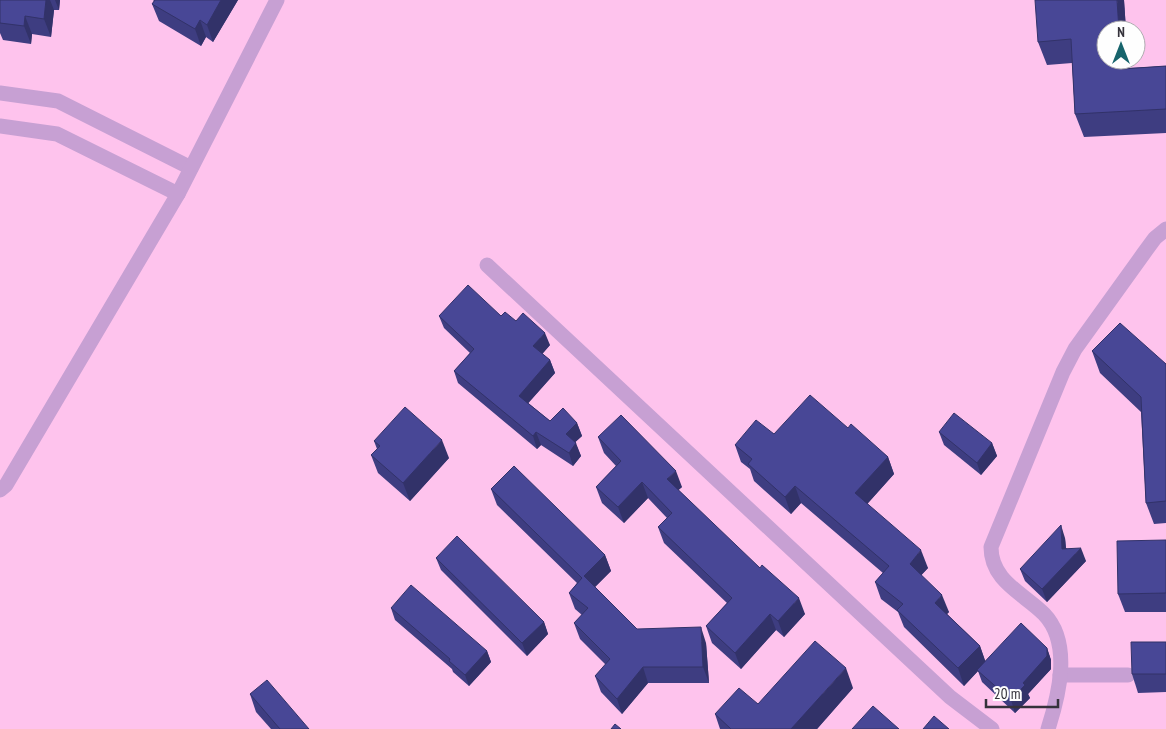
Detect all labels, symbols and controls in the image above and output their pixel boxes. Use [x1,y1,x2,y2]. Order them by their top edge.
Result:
north arrow [1096,20,1146,70]
text: N [1117,23,1125,41]
scale bar [986,676,1058,708]
text: 20 m [994,684,1020,703]

